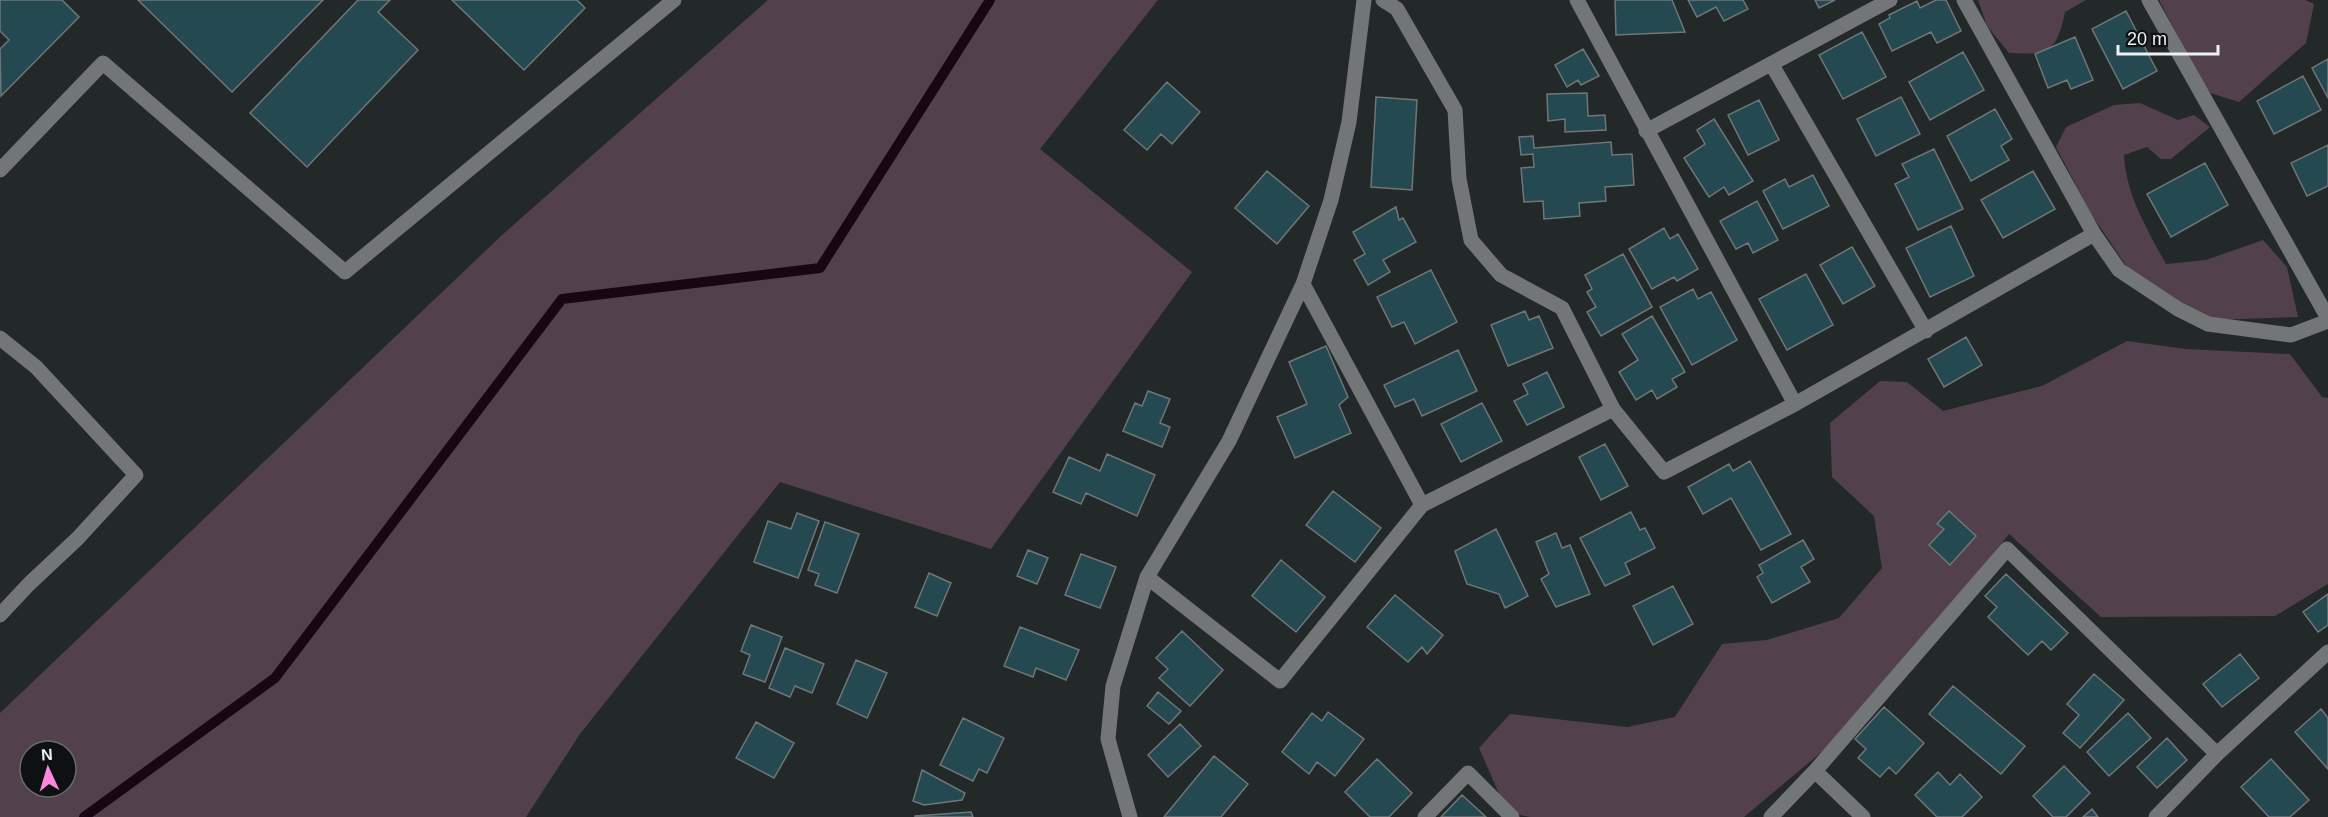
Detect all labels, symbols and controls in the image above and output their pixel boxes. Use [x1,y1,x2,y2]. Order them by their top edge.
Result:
scale bar [2118,18,2218,56]
text: 20 m [2127,29,2167,49]
north arrow [18,739,78,799]
text: N [41,746,53,763]

